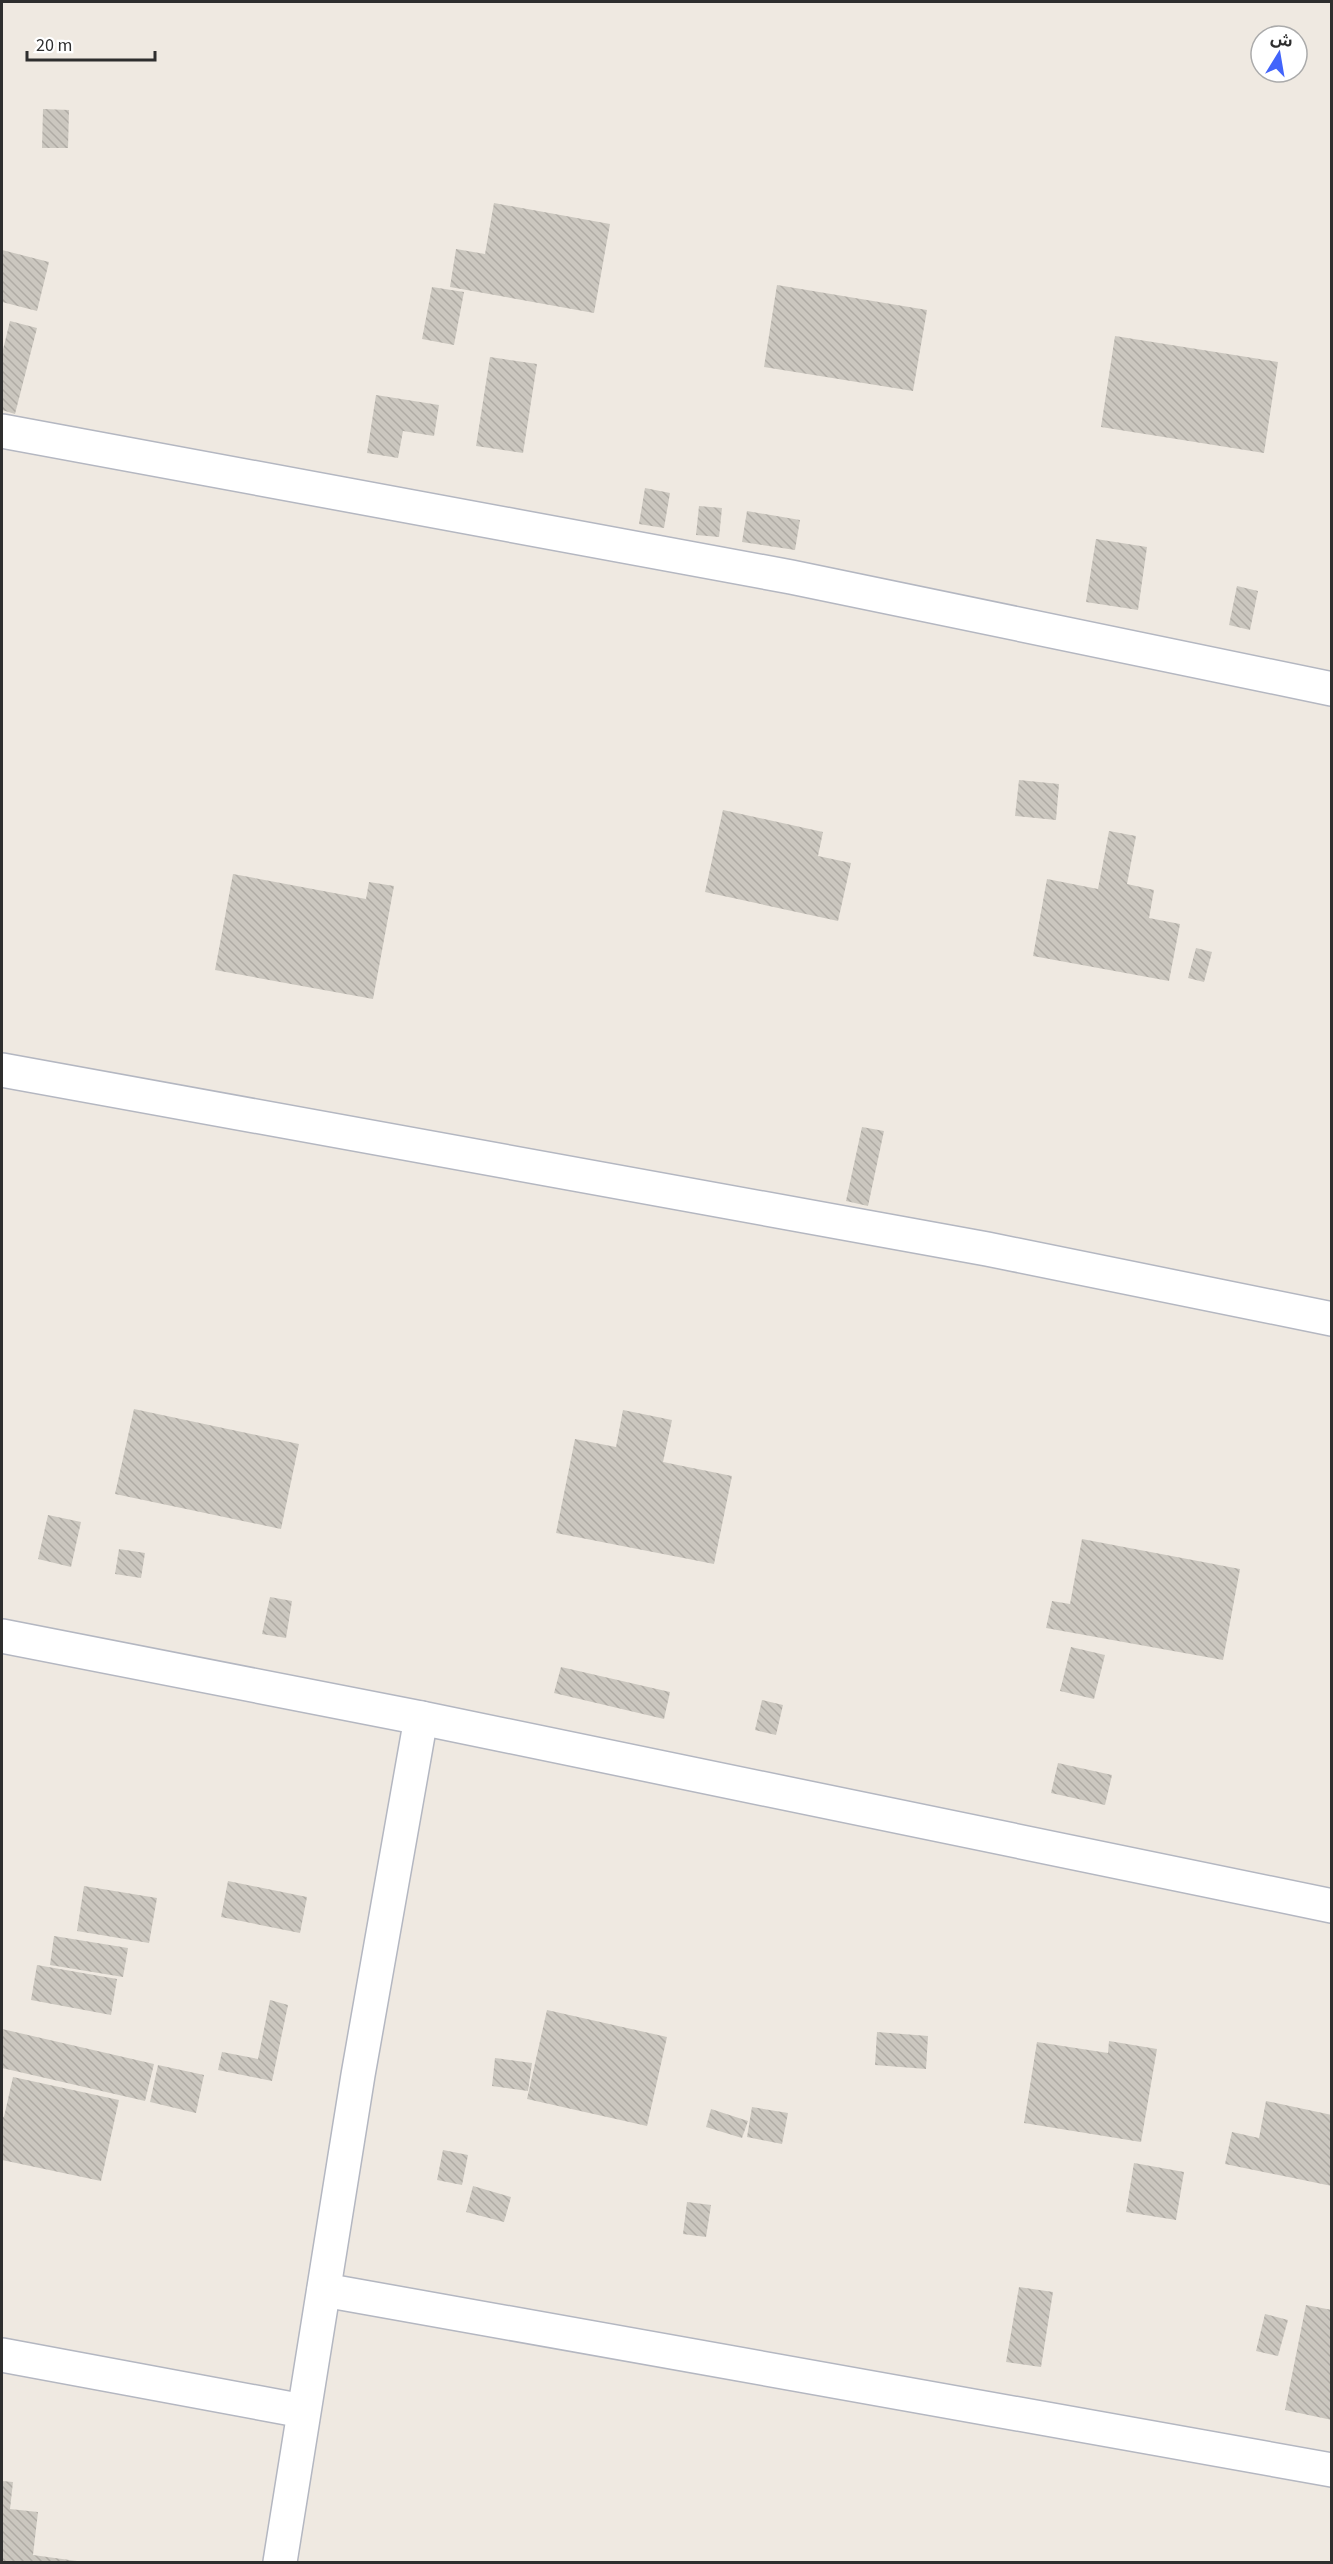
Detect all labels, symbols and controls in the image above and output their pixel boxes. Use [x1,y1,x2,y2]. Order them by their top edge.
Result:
scale bar [27,24,154,62]
north arrow [1249,24,1309,84]
text: ش [1269,27,1295,53]
text: 20 m [36,33,72,58]

